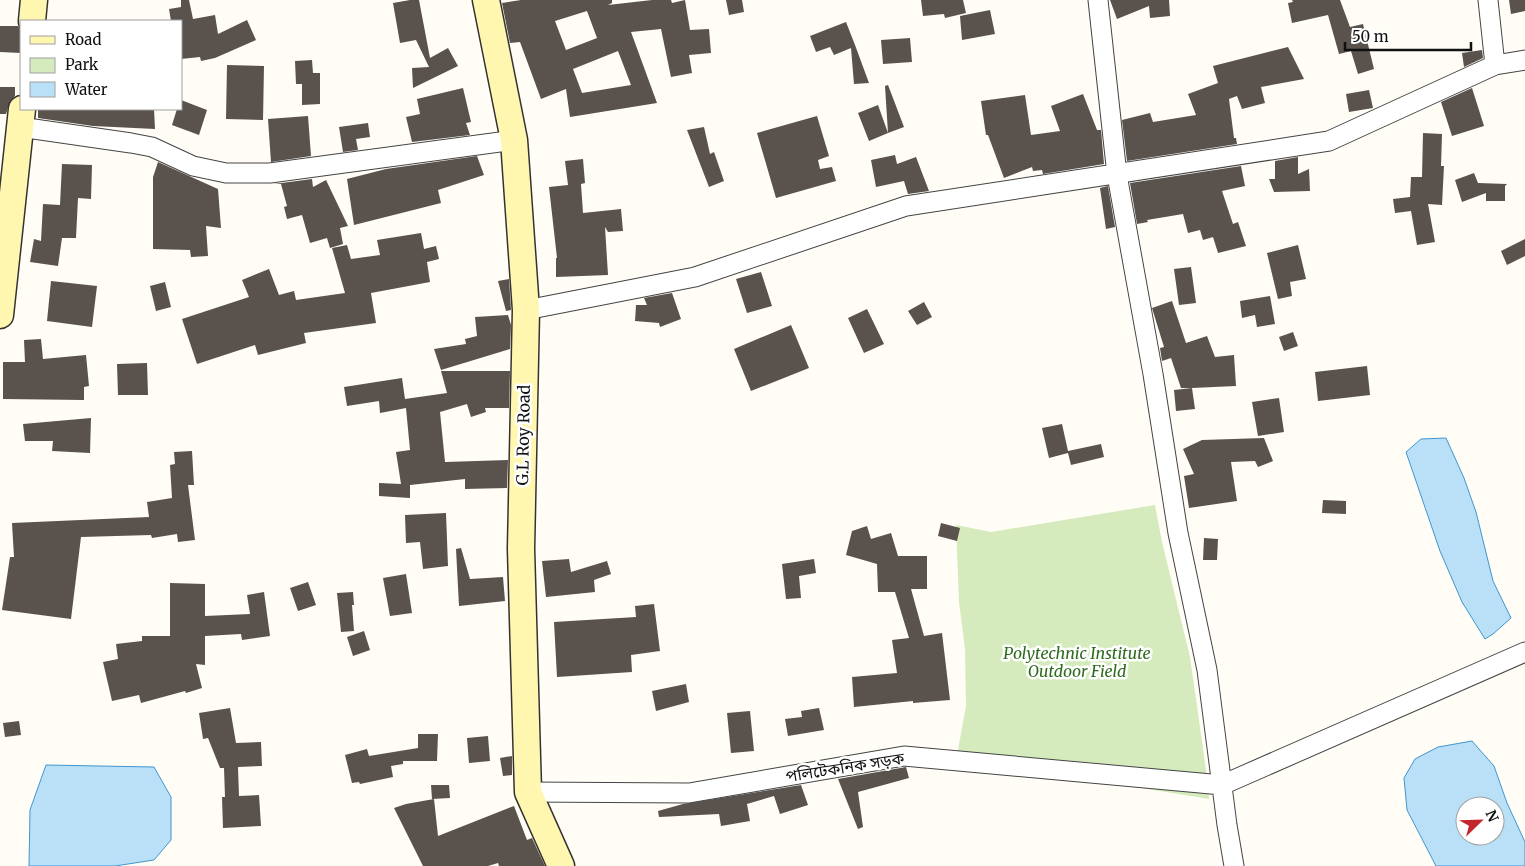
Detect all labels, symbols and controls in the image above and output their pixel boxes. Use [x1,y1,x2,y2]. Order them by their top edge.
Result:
legend [20,20,182,110]
scale bar [1345,20,1471,52]
text: 50 m [1352,27,1389,46]
text: Road [65,30,101,49]
text: Park [65,55,99,74]
text: Water [64,80,108,99]
street label: G.L Roy Road [512,384,534,486]
park label: Polytechnic Institute Outdoor Field [1003,643,1151,681]
street label: পলিটেকনিক সড়ক [784,748,907,786]
north arrow [1455,796,1505,846]
text: N [1482,807,1502,825]

